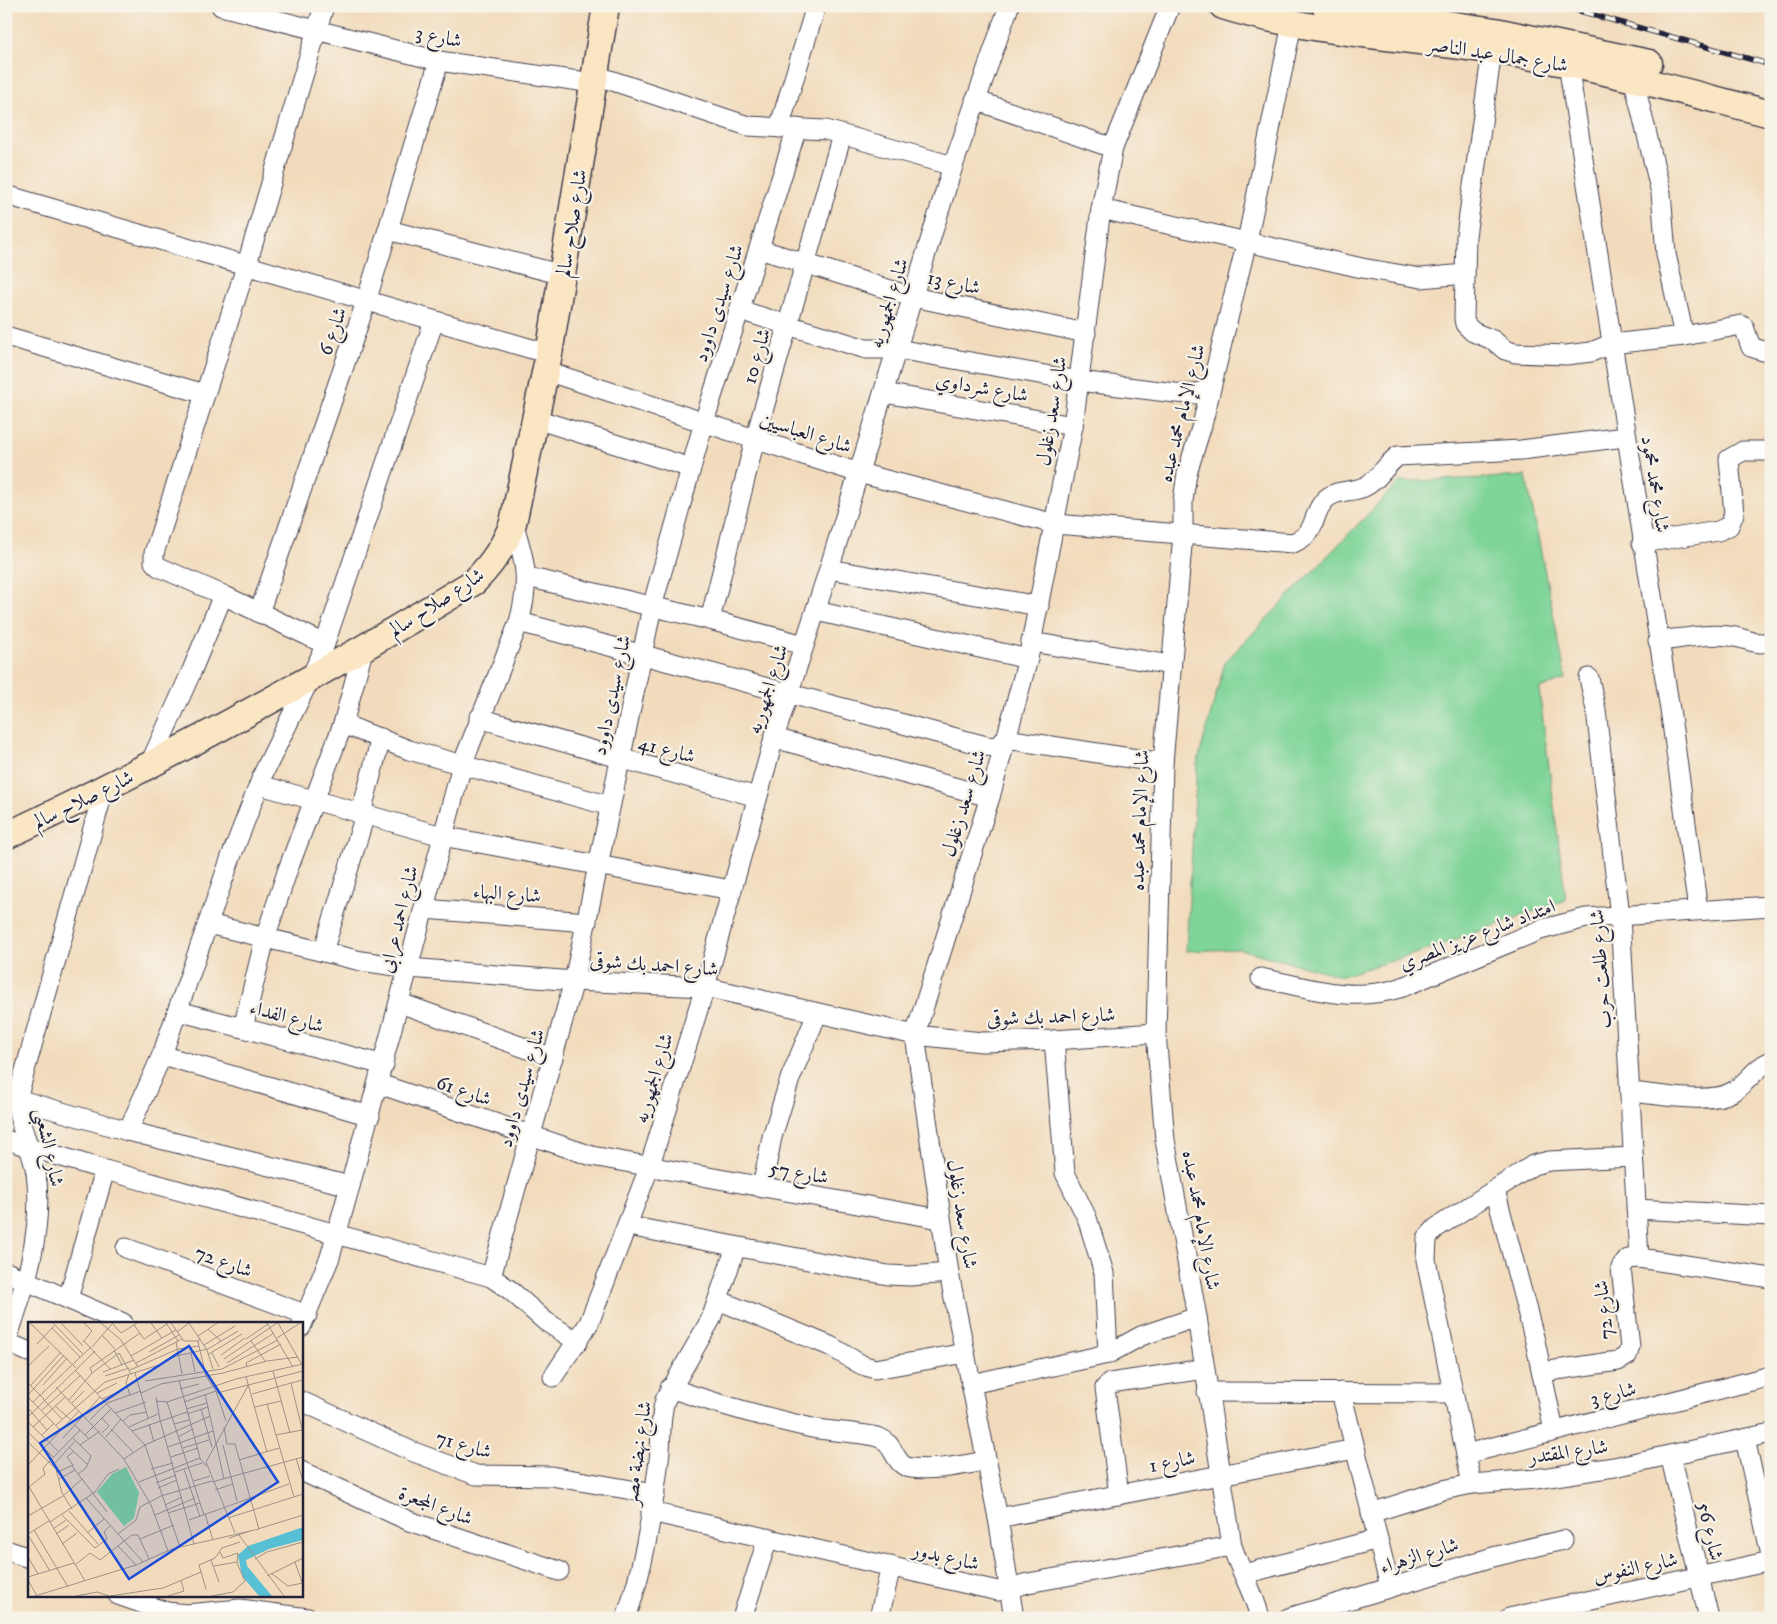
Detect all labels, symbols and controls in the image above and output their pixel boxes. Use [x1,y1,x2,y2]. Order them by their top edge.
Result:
street label: شارع 3 [413,21,464,58]
street label: شارع جمال عبد الناصر [1423,32,1570,83]
street label: شارع صلاح سالم [552,167,597,280]
street label: شارع سيدى داوود [689,241,754,367]
street label: شارع الجمهوريه [864,255,919,353]
street label: شارع 13 [924,266,983,305]
street label: شارع 6 [314,304,357,360]
street label: شارع 10 [738,326,781,388]
street label: شارع الإمام محمد عبده [1153,342,1216,486]
street label: شارع سعد زغلول [1031,355,1077,468]
street label: شارع شرداوي [933,368,1030,413]
street label: شارع العباسيين [755,407,855,464]
street label: شارع محمد محمود [1631,434,1675,535]
street label: شارع صلاح سالم [384,563,492,647]
street label: شارع سيدى داوود [587,633,641,759]
street label: شارع الجمهوريه [742,641,798,739]
street label: شارع 41 [634,731,698,774]
street label: شارع سعد زغلول [936,747,996,861]
street label: شارع الإمام محمد عبده [1126,749,1159,891]
street label: شارع صلاح سالم [29,765,140,839]
street label: شارع احمد عرابى [374,863,429,977]
street label: شارع البهاء [472,880,542,913]
street label: امتداد شارع عزيز المصري [1396,894,1561,980]
street label: شارع طلعت حرب [1585,908,1622,1029]
street label: شارع احمد بك شوقى [589,949,719,986]
street label: شارع الفداء [246,996,326,1043]
street label: شارع احمد بك شوقى [986,1003,1116,1036]
street label: شارع سيدى داوود [494,1026,555,1152]
street label: شارع الجمهوريه [629,1030,684,1128]
street label: شارع 61 [431,1070,494,1116]
street label: شارع الشعبى [24,1106,69,1190]
street label: شارع الإمام محمد عبده [1172,1148,1225,1293]
street label: شارع 57 [767,1156,830,1195]
street label: شارع سعد زغلول [937,1158,983,1271]
street label: شارع 72 [190,1241,256,1288]
street label: شارع 72 [1589,1279,1624,1341]
inset map [28,1322,302,1596]
street label: شارع 3 [1588,1377,1640,1416]
street label: شارع نهضة مصر [619,1399,662,1509]
street label: شارع 71 [432,1426,494,1469]
street label: شارع المقتدر [1525,1435,1610,1475]
street label: شارع 1 [1147,1446,1198,1483]
street label: شارع المجعرة [393,1481,476,1536]
street label: شارع 56 [1687,1500,1728,1564]
street label: شارع الزهراء [1377,1533,1463,1584]
street label: شارع بدور [907,1537,982,1581]
street label: شارع النفوس [1591,1547,1681,1594]

